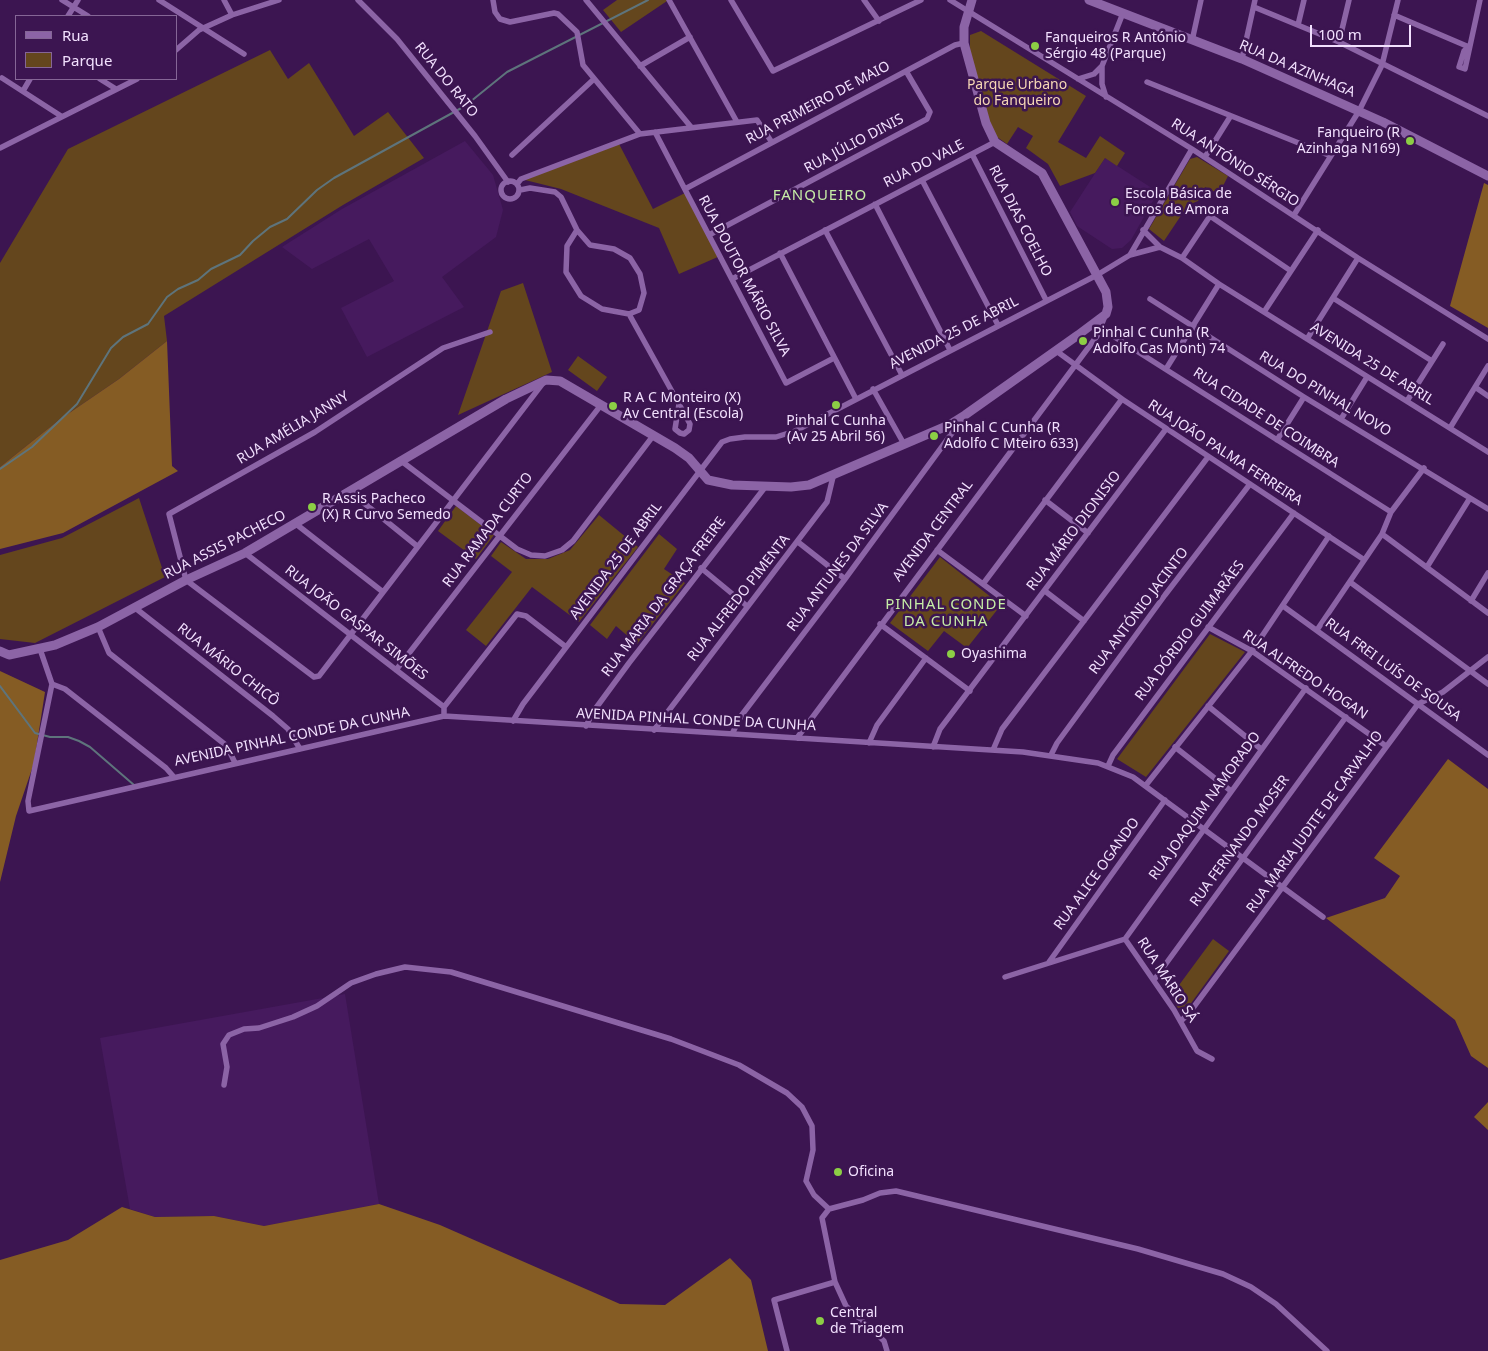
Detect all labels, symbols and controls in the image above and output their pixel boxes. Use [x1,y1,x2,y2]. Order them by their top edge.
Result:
legend [15,15,178,80]
scale bar [1313,15,1414,47]
text: 100 m [1318,24,1362,44]
text: Rua [62,25,89,45]
place label: Fanqueiros R António Sérgio 48 (Parque) [1045,30,1186,62]
street label: RUA DA AZINHAGA [1236,37,1358,101]
street label: RUA DO RATO [411,39,481,121]
marker: Fanqueiros R António Sérgio 48 (Parque) [1029,40,1041,52]
text: Parque [62,50,112,70]
street label: RUA PRIMEIRO DE MAIO [743,58,893,148]
park label: Parque Urbano do Fanqueiro [967,77,1067,110]
street label: RUA JÚLIO DINIS [801,111,907,177]
street label: RUA ANTÓNIO SÉRGIO [1168,115,1302,211]
place label: Fanqueiro (R Azinhaga N169) [1297,125,1400,158]
marker: Fanqueiro (R Azinhaga N169) [1404,135,1416,147]
street label: RUA DO VALE [881,137,967,191]
street label: RUA DIAS COELHO [985,163,1055,279]
place label: Escola Básica de Foros de Amora [1125,186,1232,218]
district label: FANQUEIRO [772,187,868,205]
street label: RUA DOUTOR MÁRIO SILVA [694,193,794,359]
marker: Escola Básica de Foros de Amora [1109,196,1121,208]
street label: AVENIDA 25 DE ABRIL [887,293,1021,373]
street label: AVENIDA 25 DE ABRIL [1307,319,1437,409]
place label: Pinhal C Cunha (R Adolfo Cas Mont) 74 [1093,325,1225,358]
marker: Pinhal C Cunha (R Adolfo Cas Mont) 74 [1077,335,1089,347]
street label: RUA DO PINHAL NOVO [1256,348,1394,440]
street label: RUA CIDADE DE COIMBRA [1190,364,1342,472]
street label: RUA AMÉLIA JANNY [234,388,352,468]
place label: R A C Monteiro (X) Av Central (Escola) [623,390,743,422]
street label: RUA JOÃO PALMA FERREIRA [1144,397,1306,509]
marker: Pinhal C Cunha (Av 25 Abril 56) [830,399,842,411]
marker: R A C Monteiro (X) Av Central (Escola) [607,400,619,412]
place label: Pinhal C Cunha (Av 25 Abril 56) [786,413,886,446]
place label: Pinhal C Cunha (R Adolfo C Mteiro 633) [944,420,1078,452]
marker: Pinhal C Cunha (R Adolfo C Mteiro 633) [928,430,940,442]
street label: RUA MÁRIO DIONISIO [1023,468,1125,594]
street label: RUA RAMADA CURTO [439,469,537,591]
street label: AVENIDA CENTRAL [889,477,977,585]
place label: R Assis Pacheco (X) R Curvo Semedo [322,491,451,524]
street label: AVENIDA 25 DE ABRIL [566,499,666,623]
street label: RUA ANTUNES DA SILVA [784,499,892,635]
marker: R Assis Pacheco (X) R Curvo Semedo [306,501,318,513]
street label: RUA ASSIS PACHECO [161,507,289,583]
street label: RUA MARIA DA GRAÇA FREIRE [598,514,730,680]
street label: RUA ALFREDO PIMENTA [684,531,794,665]
street label: RUA ANTÓNIO JACINTO [1086,544,1192,678]
street label: RUA DÓRDIO GUIMARÃES [1132,558,1248,704]
street label: RUA JOÃO GASPAR SIMÕES [281,562,431,684]
district label: PINHAL CONDE DA CUNHA [884,596,1008,631]
street label: RUA FREI LUÍS DE SOUSA [1322,615,1464,725]
street label: RUA MÁRIO CHICÔ [174,620,282,710]
street label: RUA ALFREDO HOGAN [1239,627,1371,723]
place label: Oyashima [961,646,1027,662]
marker: Oyashima [945,648,957,660]
street label: AVENIDA PINHAL CONDE DA CUNHA [173,704,411,770]
street label: AVENIDA PINHAL CONDE DA CUNHA [576,705,816,735]
street label: RUA MARIA JUDITE DE CARVALHO [1243,728,1387,916]
street label: RUA JOAQUIM NAMORADO [1146,729,1264,883]
street label: RUA FERNANDO MOSER [1187,772,1293,910]
street label: RUA ALICE OGANDO [1051,815,1143,933]
street label: RUA MÁRIO SÁ [1133,934,1201,1026]
place label: Oficina [848,1164,894,1180]
marker: Oficina [832,1166,844,1178]
place label: Central de Triagem [830,1305,904,1338]
marker: Central de Triagem [814,1315,826,1327]

